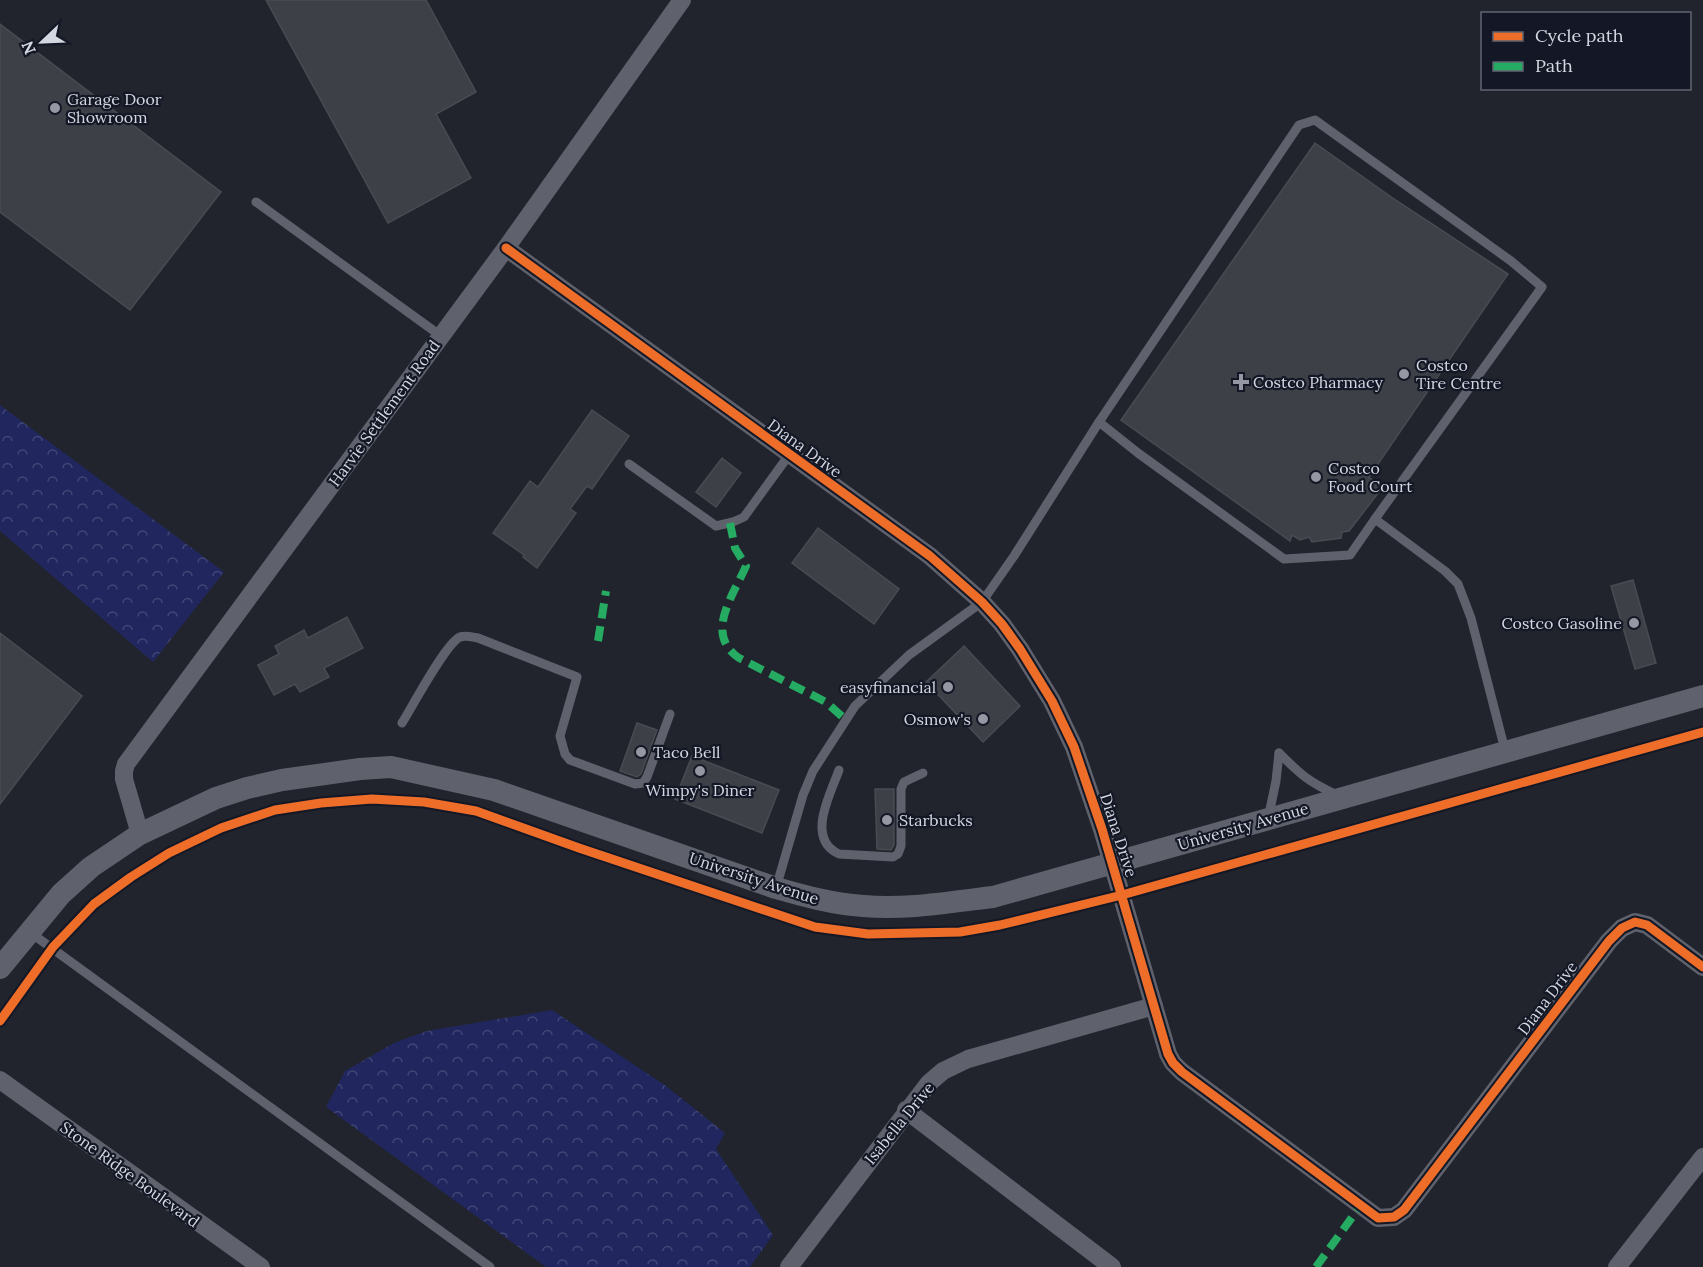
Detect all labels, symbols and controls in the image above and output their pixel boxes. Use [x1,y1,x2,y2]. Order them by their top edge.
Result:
north arrow [12,12,72,72]
legend [1481,12,1691,90]
text: Cycle path [1535,24,1624,47]
text: N [17,38,40,57]
text: Path [1535,54,1573,77]
place label: Garage Door Showroom [67,89,162,127]
marker: Garage Door Showroom [48,101,62,115]
street label: Harvie Settlement Road [324,335,444,490]
place label: Costco Tire Centre [1416,355,1502,393]
marker: Costco Tire Centre [1397,367,1411,381]
place label: Costco Pharmacy [1253,372,1384,392]
marker: Costco Pharmacy [1234,375,1248,389]
street label: Diana Drive [764,414,846,482]
place label: Costco Food Court [1328,458,1413,496]
marker: Costco Food Court [1309,470,1323,484]
place label: Costco Gasoline [1501,613,1622,633]
marker: Costco Gasoline [1627,616,1641,630]
place label: easyfinancial [840,677,936,697]
marker: easyfinancial [941,680,955,694]
place label: Osmow's [904,709,971,729]
marker: Osmow's [976,712,990,726]
place label: Taco Bell [653,742,720,762]
marker: Taco Bell [634,745,648,759]
marker: Wimpy's Diner [693,764,707,778]
place label: Wimpy's Diner [646,780,755,800]
street label: Diana Drive [1096,791,1142,880]
street label: University Avenue [1175,798,1311,854]
place label: Starbucks [899,810,973,830]
marker: Starbucks [880,813,894,827]
street label: University Avenue [687,848,822,908]
street label: Diana Drive [1513,957,1581,1039]
street label: Isabella Drive [860,1078,938,1168]
street label: Stone Ridge Boulevard [56,1117,204,1232]

